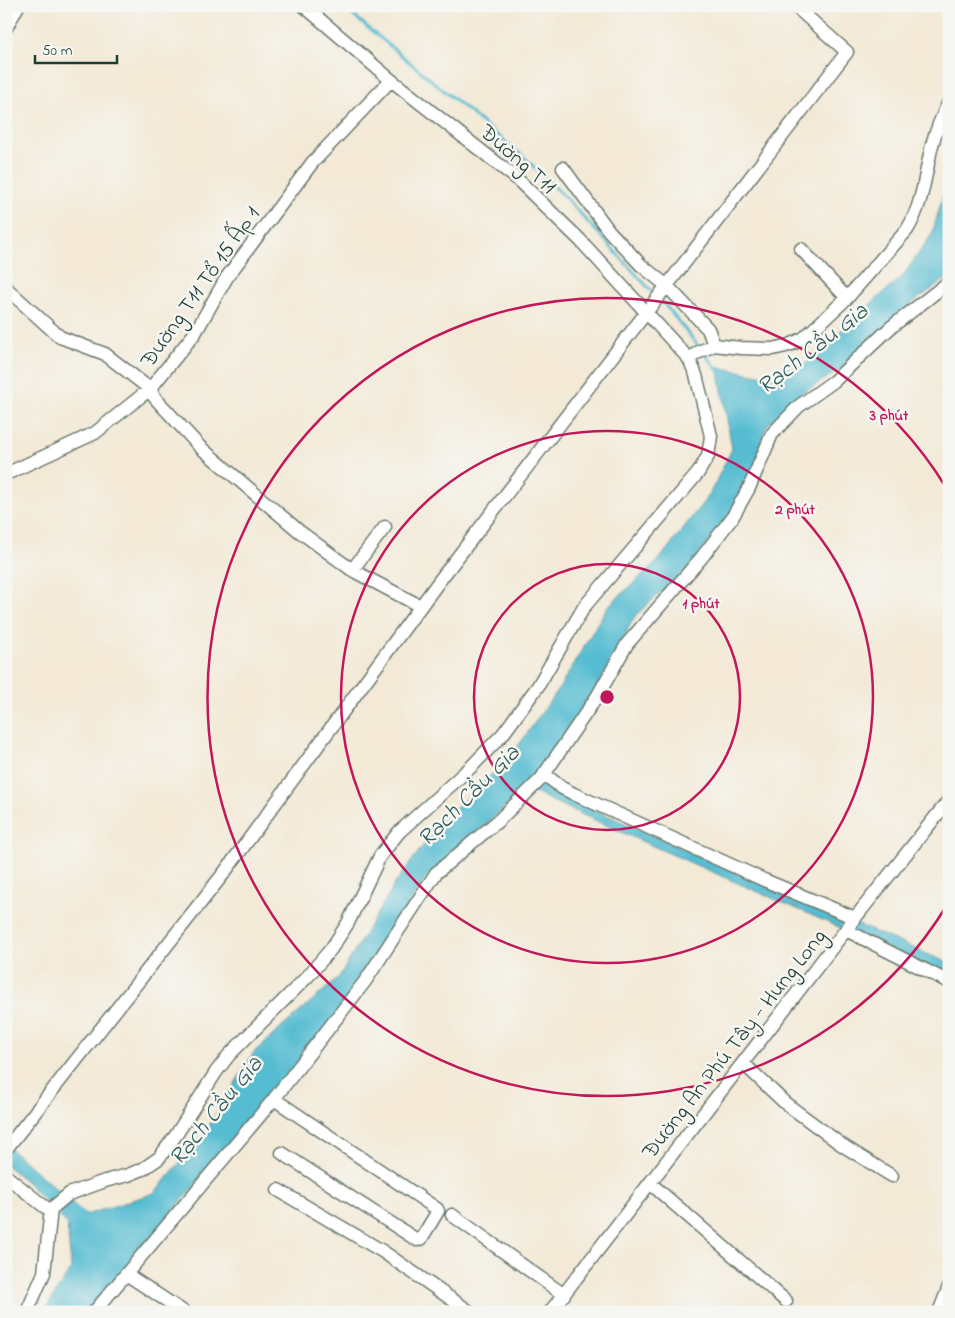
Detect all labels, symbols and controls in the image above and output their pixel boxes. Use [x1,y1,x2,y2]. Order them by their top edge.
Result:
scale bar [35,32,118,64]
text: 50 m [42,40,73,62]
street label: Đường T11 [470,117,563,204]
street label: Đường T11 Tổ 15 Ấp 1 [132,199,270,376]
water label: Rạch Cầu Gia [751,295,877,405]
text: 3 phút [869,405,909,427]
text: 2 phút [774,499,816,521]
text: 1 phút [683,593,720,615]
centre of rings [598,688,616,706]
water label: Rạch Cầu Gia [411,737,530,856]
street label: Đường An Phú Tây - Hưng Long [635,923,836,1168]
water label: Rạch Cầu Gia [162,1048,273,1174]

